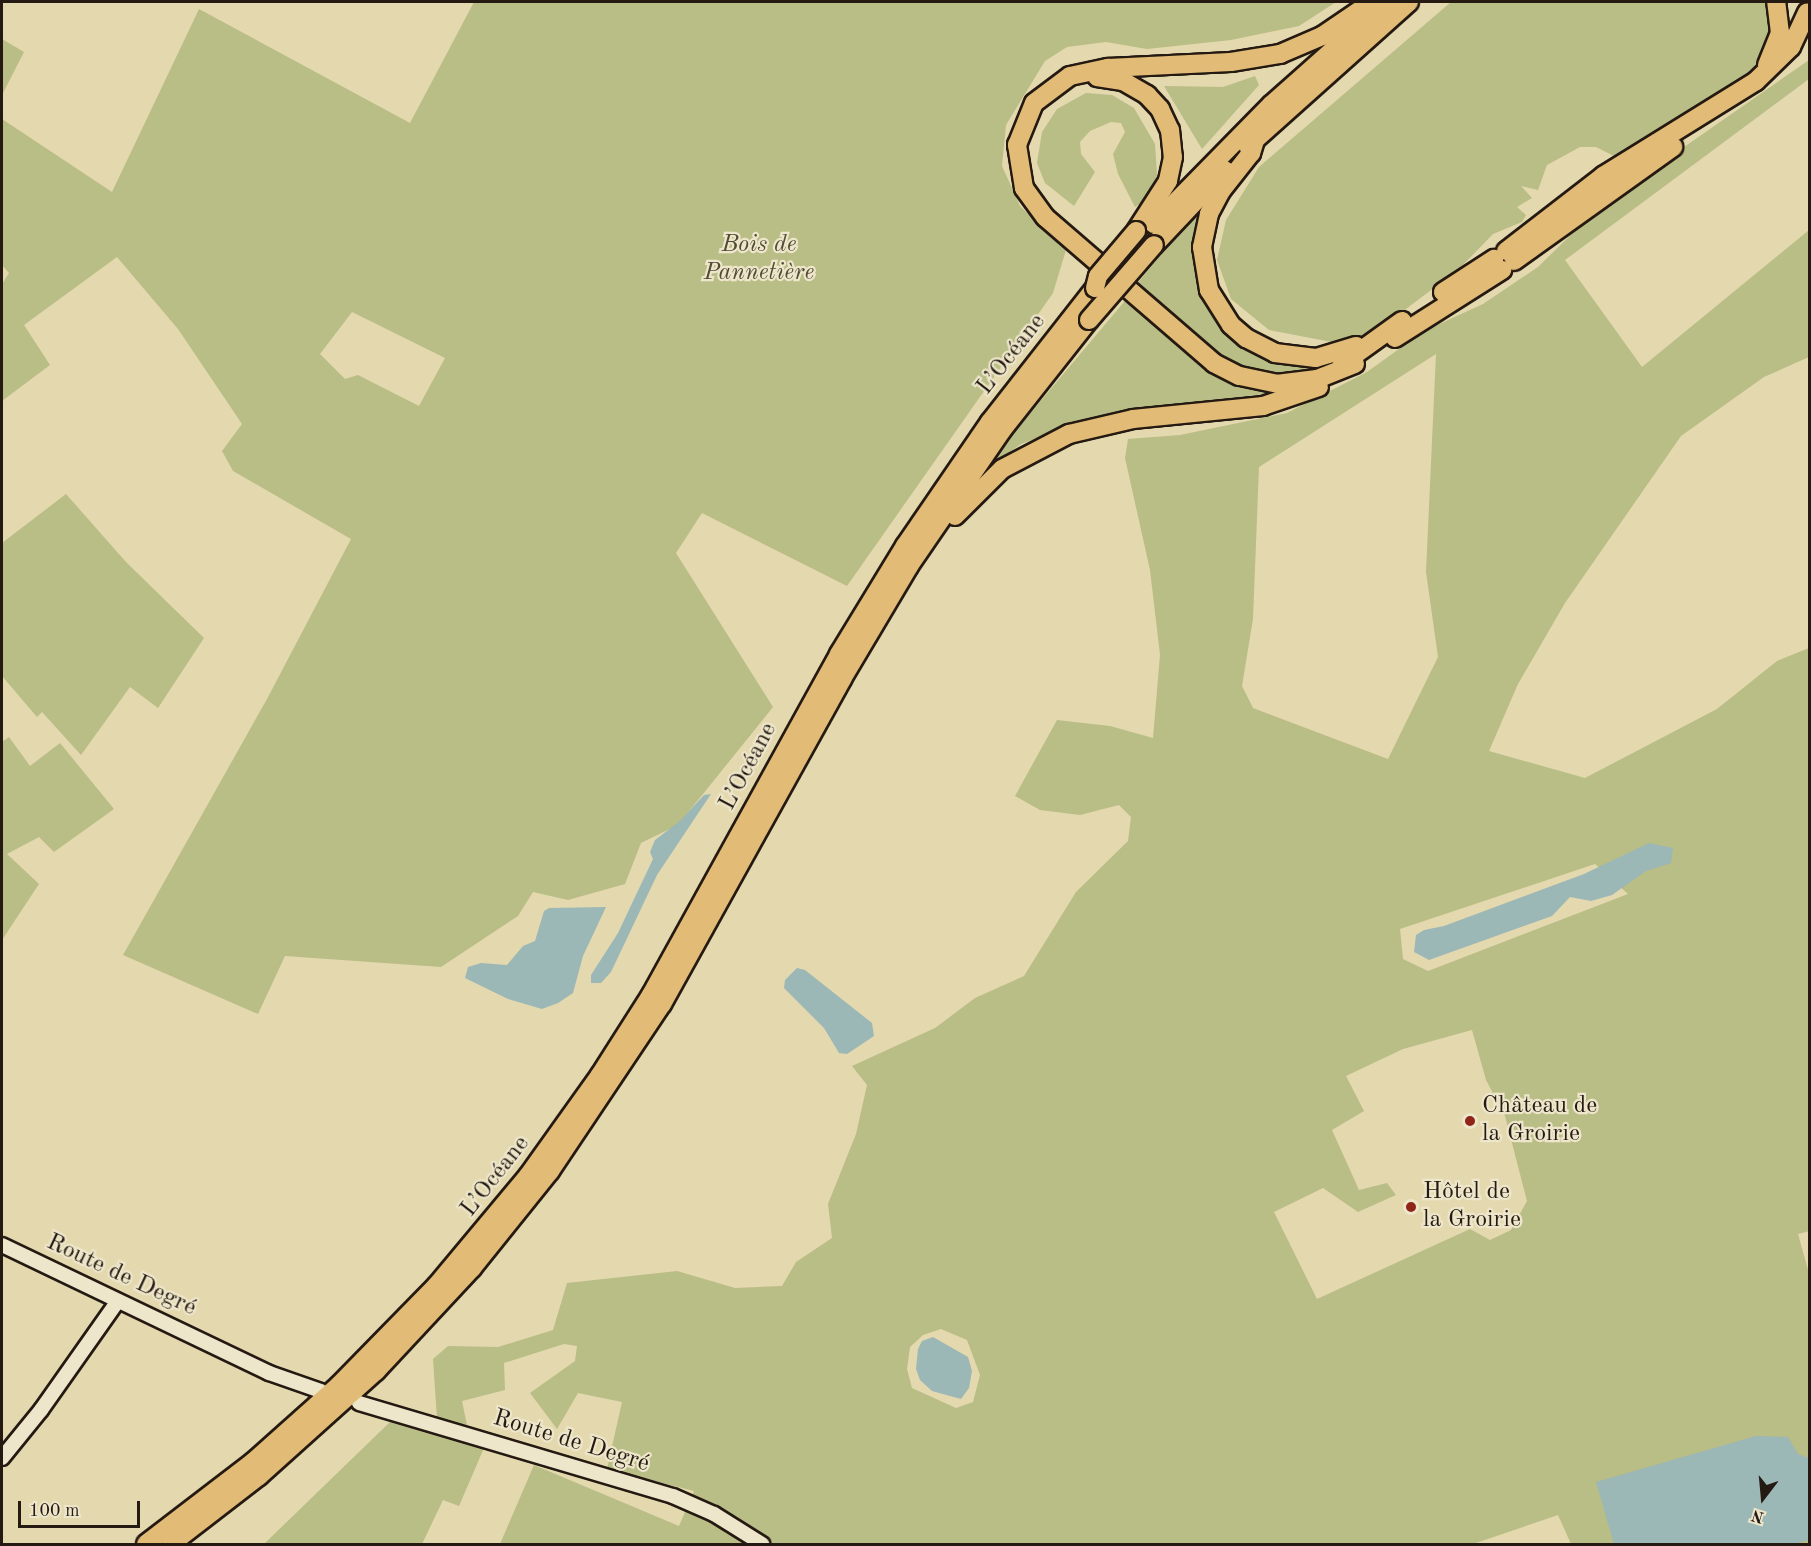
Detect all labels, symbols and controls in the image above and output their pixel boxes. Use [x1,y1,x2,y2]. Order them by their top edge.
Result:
park label: Bois de Pannetière [704,232,814,288]
street label: L’Océane [971,309,1053,401]
street label: L’Océane [714,718,784,816]
place label: Château de la Groirie [1482,1093,1597,1149]
marker: Château de la Groirie [1463,1114,1477,1128]
street label: L’Océane [455,1131,537,1223]
place label: Hôtel de la Groirie [1423,1179,1521,1235]
marker: Hôtel de la Groirie [1404,1200,1418,1214]
street label: Route de Degré [42,1229,200,1323]
street label: Route de Degré [489,1405,653,1479]
north arrow [1733,1468,1793,1528]
scale bar [21,1489,142,1527]
text: 100 m [29,1502,80,1520]
text: N [1750,1506,1766,1525]

